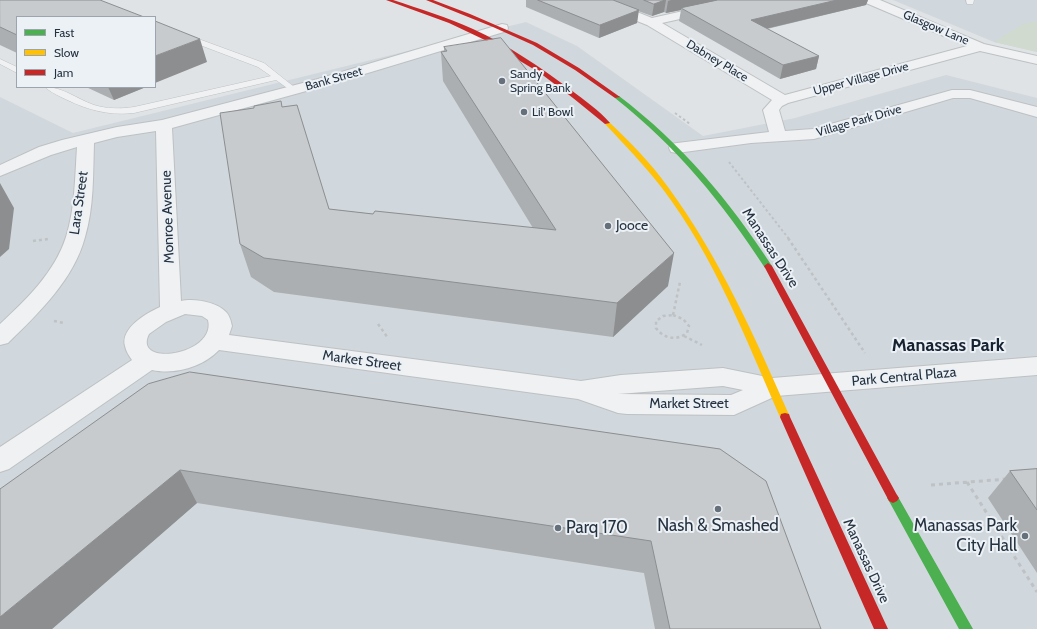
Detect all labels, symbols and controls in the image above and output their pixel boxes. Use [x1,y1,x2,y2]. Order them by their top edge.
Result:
street label: Glasgow Lane [901,8,971,48]
legend [16,16,156,88]
text: Fast [54,25,74,40]
street label: Dabney Place [684,37,750,85]
text: Slow [54,45,79,60]
street label: Upper Village Drive [812,59,910,99]
street label: Bank Street [304,64,364,94]
text: Jam [54,65,73,80]
place label: Sandy Spring Bank [510,67,570,95]
marker: Sandy Spring Bank [497,76,507,86]
street label: Village Park Drive [815,102,903,140]
place label: Lil' Bowl [532,105,573,119]
marker: Lil' Bowl [519,107,529,117]
street label: Lara Street [66,170,92,236]
street label: Monroe Avenue [158,170,178,264]
street label: Manassas Drive [738,205,802,291]
place label: Jooce [616,218,648,234]
marker: Jooce [603,221,613,231]
district label: Manassas Park [892,335,1004,357]
street label: Market Street [322,347,402,375]
street label: Park Central Plaza [851,364,957,390]
street label: Market Street [649,396,729,412]
marker: Nash & Smashed [713,504,723,514]
place label: Nash & Smashed [657,516,779,536]
street label: Manassas Drive [839,516,893,606]
place label: Manassas Park City Hall [914,516,1017,556]
place label: Parq 170 [566,518,628,538]
marker: Parq 170 [553,523,563,533]
marker: Manassas Park City Hall [1020,531,1030,541]

